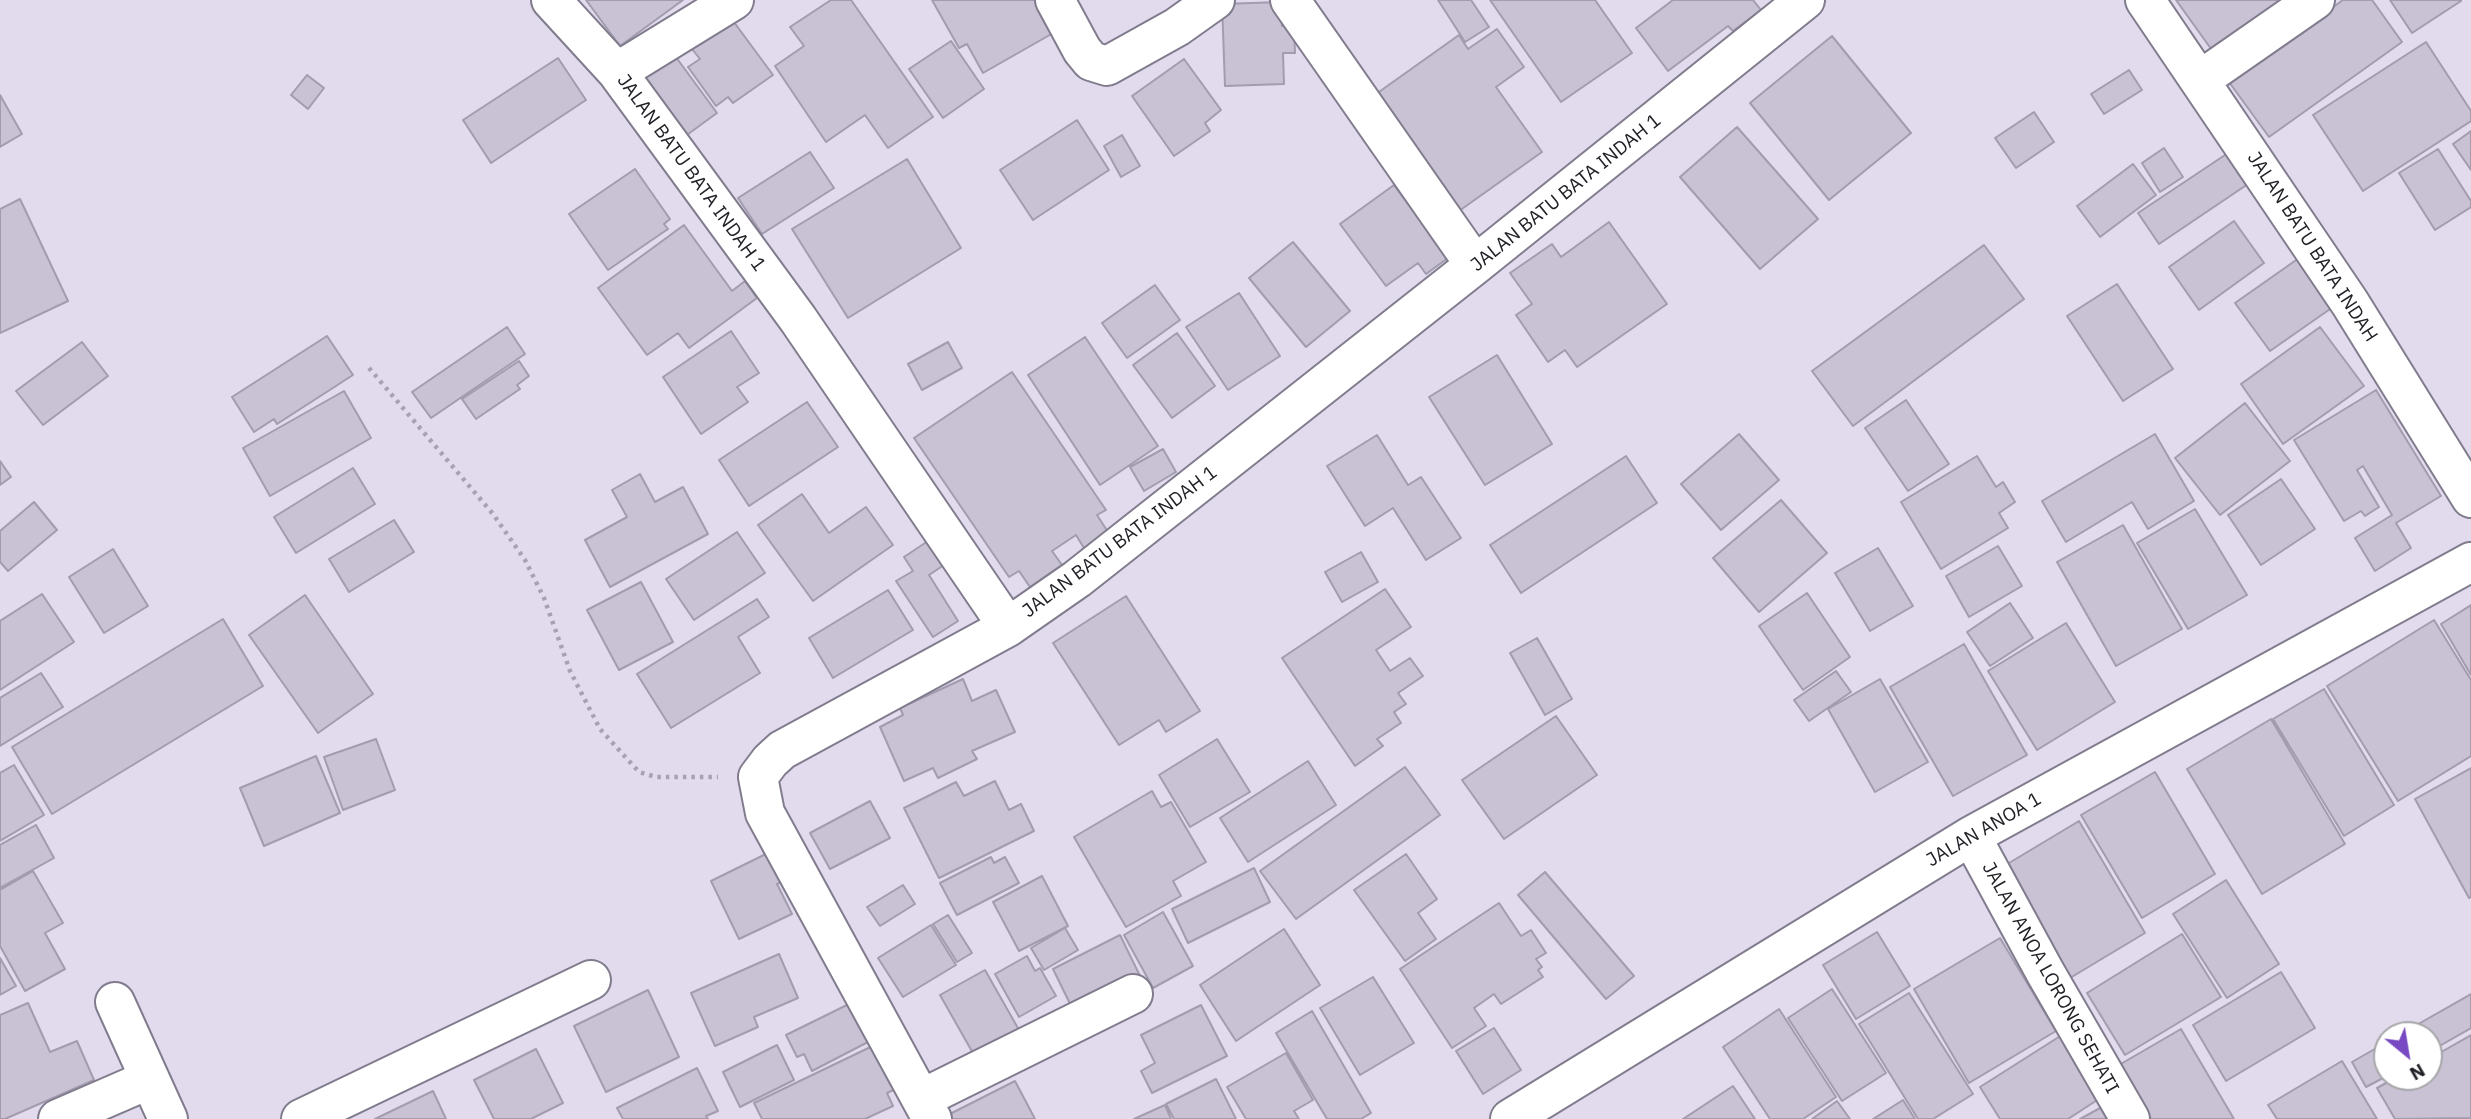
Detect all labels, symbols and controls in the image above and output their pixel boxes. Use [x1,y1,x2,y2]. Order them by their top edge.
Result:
street label: JALAN BATU BATA INDAH 1 [612,70,770,276]
street label: JALAN BATU BATA INDAH 1 [1466,109,1666,277]
street label: JALAN BATU BATA INDAH [2242,148,2382,346]
street label: JALAN BATU BATA INDAH 1 [1018,461,1222,623]
street label: JALAN ANOA 1 [1923,788,2045,872]
street label: JALAN ANOA LORONG SEHATI [1977,858,2123,1098]
north arrow [2373,1021,2443,1091]
text: N [2406,1059,2429,1086]

